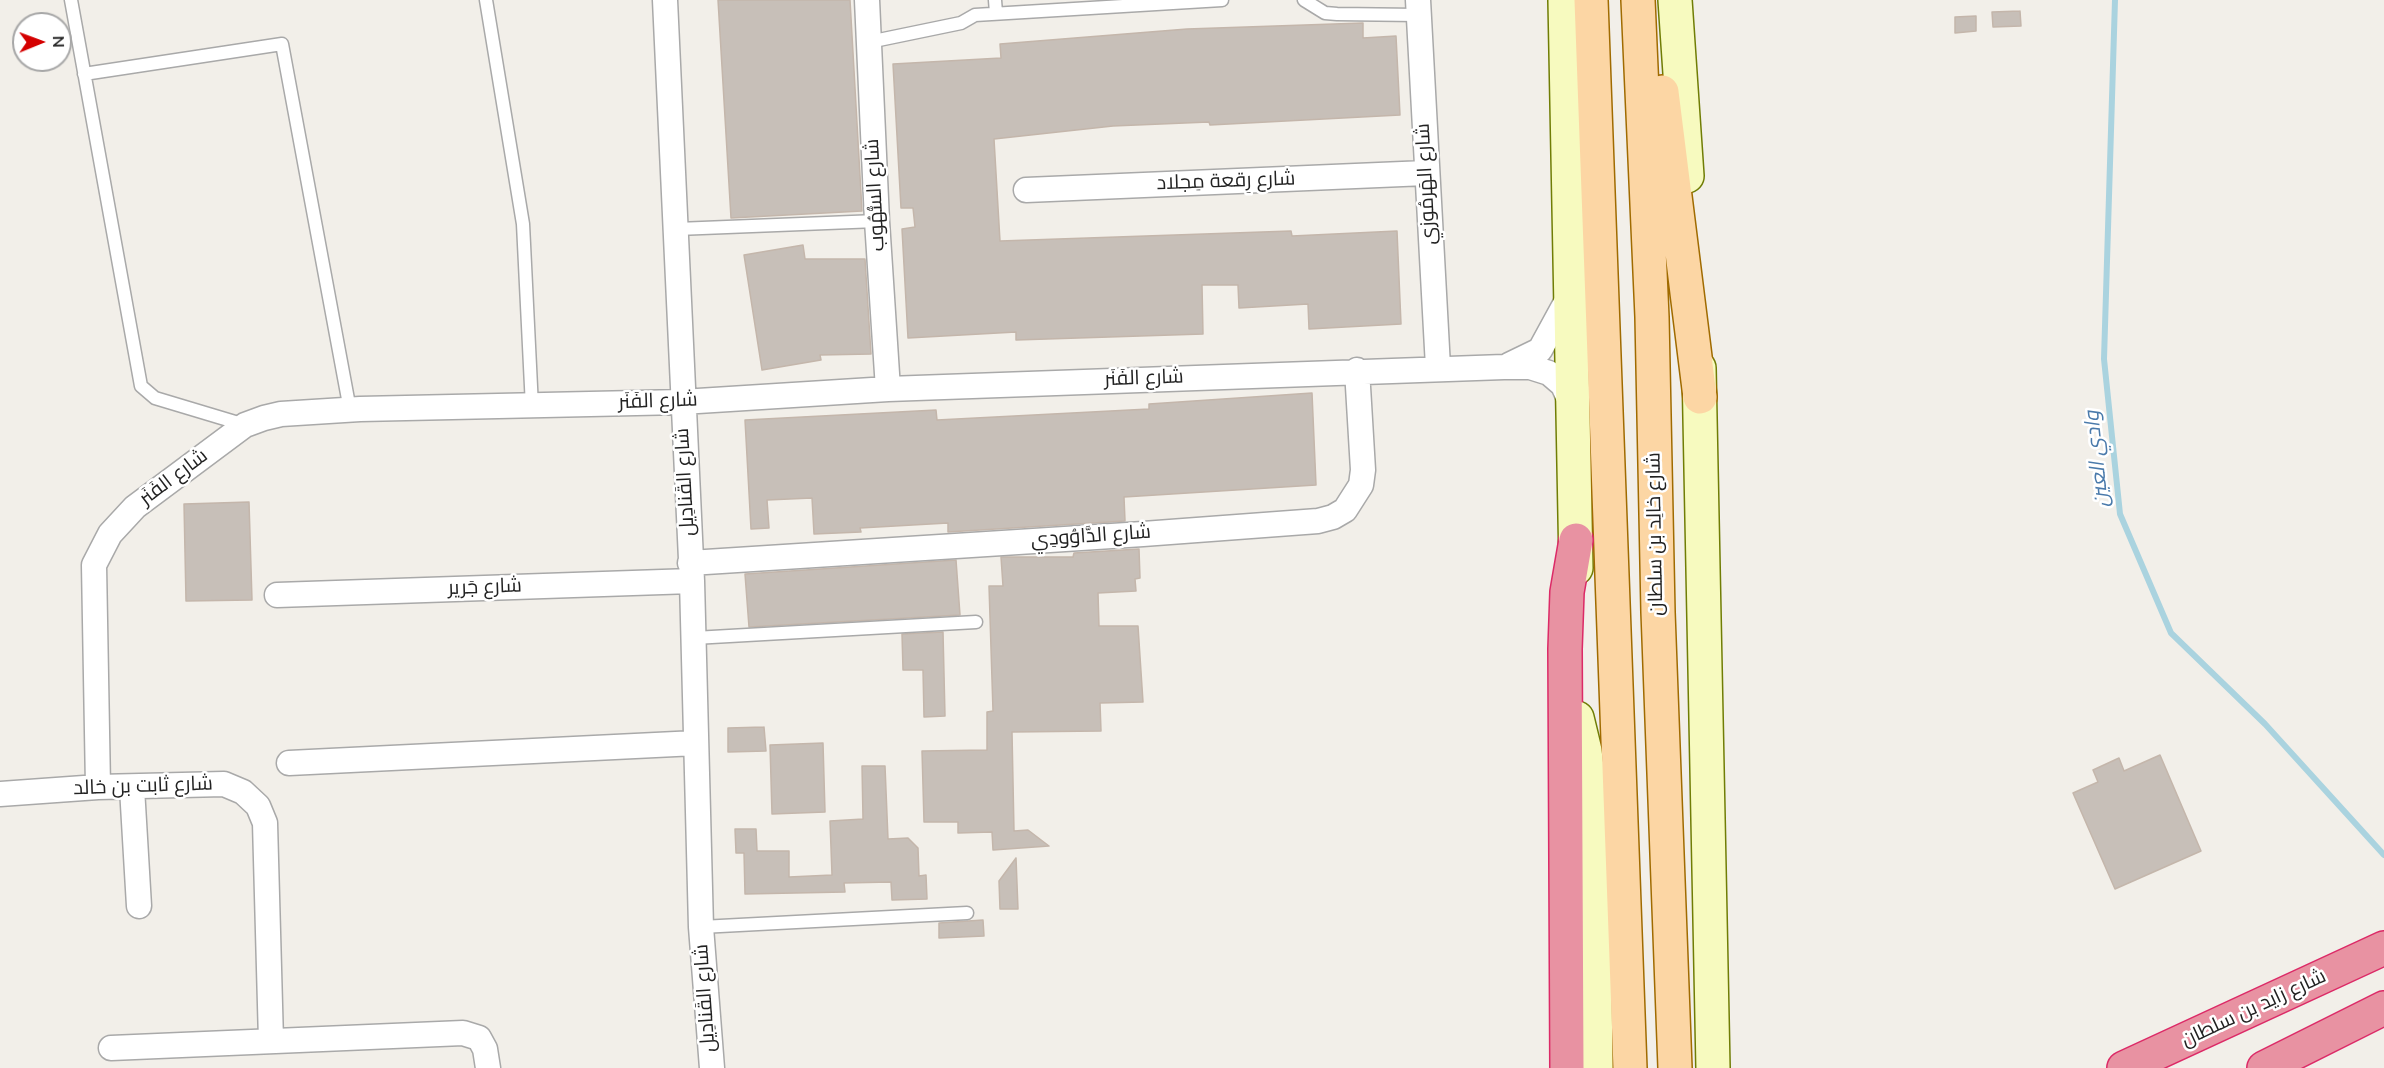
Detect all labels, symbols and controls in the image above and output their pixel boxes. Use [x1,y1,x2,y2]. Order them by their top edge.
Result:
north arrow [12,12,72,72]
text: N [47,36,69,48]
street label: شارع الهَرمُوزي [1412,123,1442,245]
street label: شارع السُّهُوب [861,138,891,252]
street label: شارع رِقعة مِجلاد [1156,168,1296,196]
street label: شارع الفَنَر [1104,366,1184,392]
street label: شارع الفَنَر [618,389,698,415]
water label: وادي العين [2080,409,2116,509]
street label: شارع القَنادِيل [671,427,701,537]
street label: شارع الفَنَر [135,445,213,511]
street label: شارع خالِد بن سلطان [1643,452,1669,616]
street label: شارع الدَّاوُودِي [1030,521,1152,553]
street label: شارع جَرير [448,575,522,601]
street label: شارع ثابت بن خالد [73,773,213,801]
street label: شارع القَنادِيل [690,943,722,1053]
street label: شارع زايد بن سلطان [2178,965,2330,1053]

